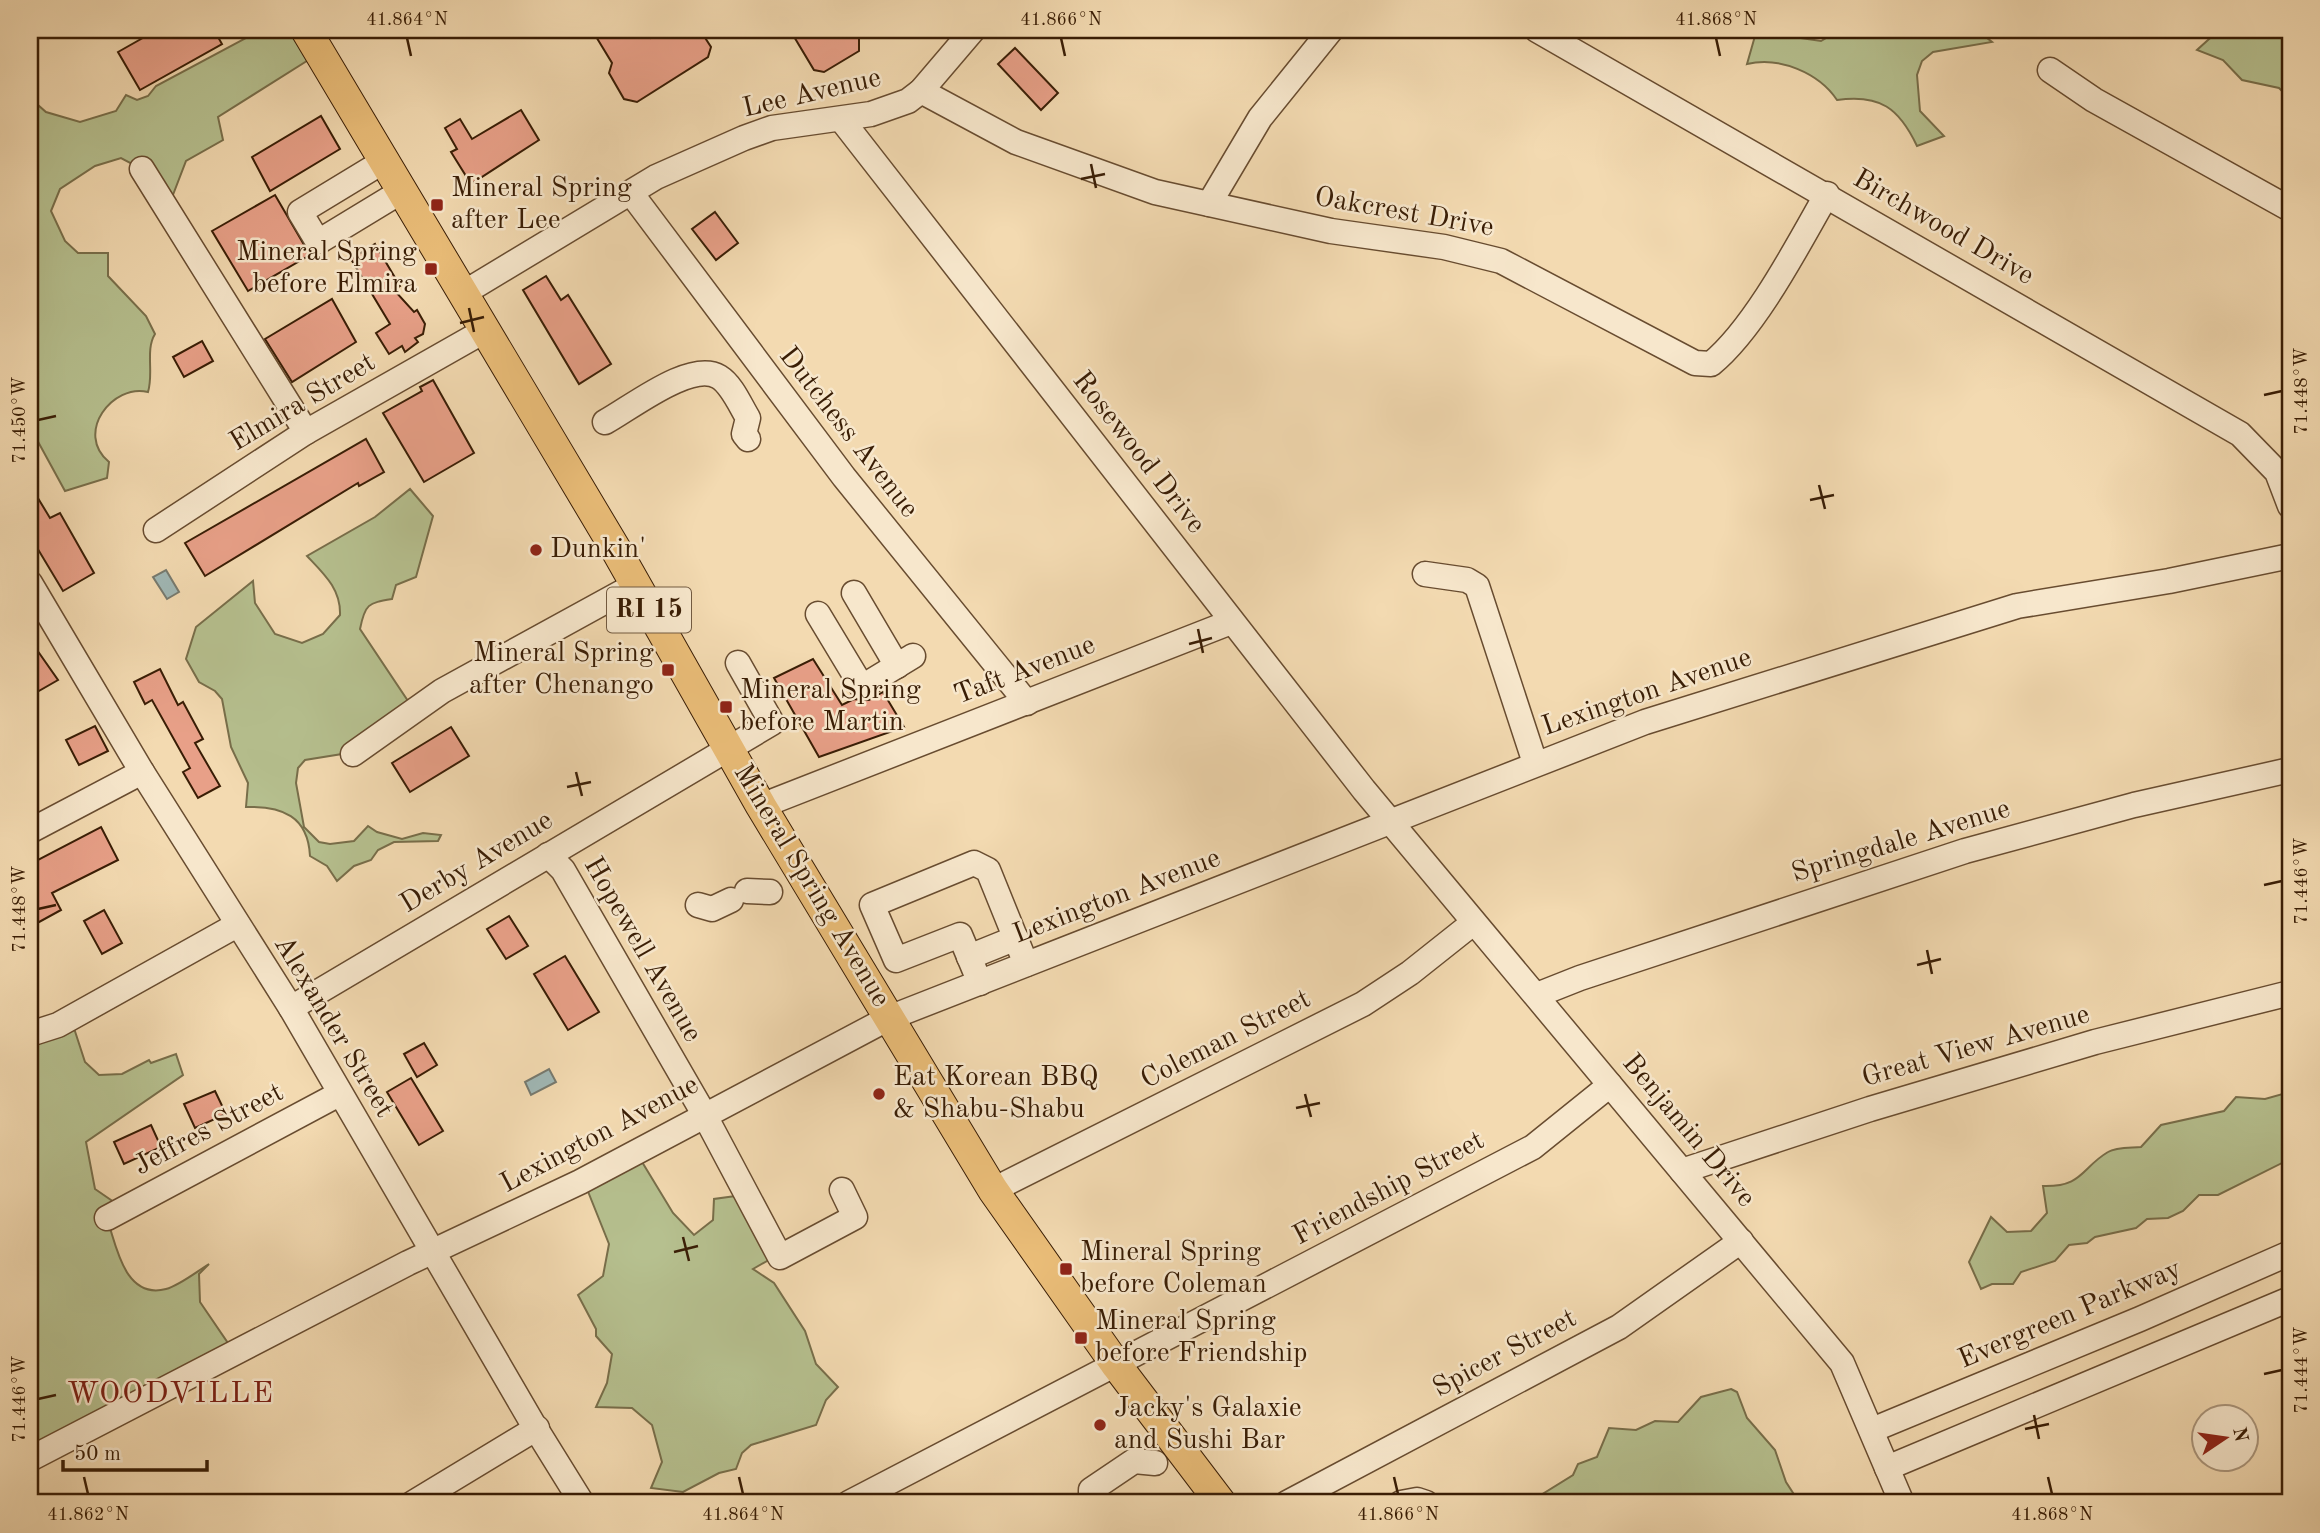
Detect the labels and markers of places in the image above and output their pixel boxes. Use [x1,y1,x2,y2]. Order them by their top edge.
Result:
place label: Mineral Spring after Lee [451,175,632,235]
marker: Mineral Spring after Lee [429,197,445,213]
place label: Mineral Spring before Elmira [236,239,417,299]
marker: Mineral Spring before Elmira [423,261,439,277]
place label: Dunkin' [550,536,646,564]
marker: Dunkin' [528,542,544,558]
place label: Mineral Spring after Chenango [469,640,654,700]
marker: Mineral Spring after Chenango [660,662,676,678]
place label: Mineral Spring before Martin [740,677,921,737]
marker: Mineral Spring before Martin [718,699,734,715]
place label: Eat Korean BBQ & Shabu-Shabu [893,1064,1098,1124]
marker: Eat Korean BBQ & Shabu-Shabu [871,1086,887,1102]
place label: Mineral Spring before Coleman [1080,1239,1267,1299]
marker: Mineral Spring before Coleman [1058,1261,1074,1277]
place label: Mineral Spring before Friendship [1095,1308,1308,1368]
marker: Mineral Spring before Friendship [1073,1330,1089,1346]
place label: Jacky's Galaxie and Sushi Bar [1114,1395,1302,1455]
marker: Jacky's Galaxie and Sushi Bar [1092,1417,1108,1433]

